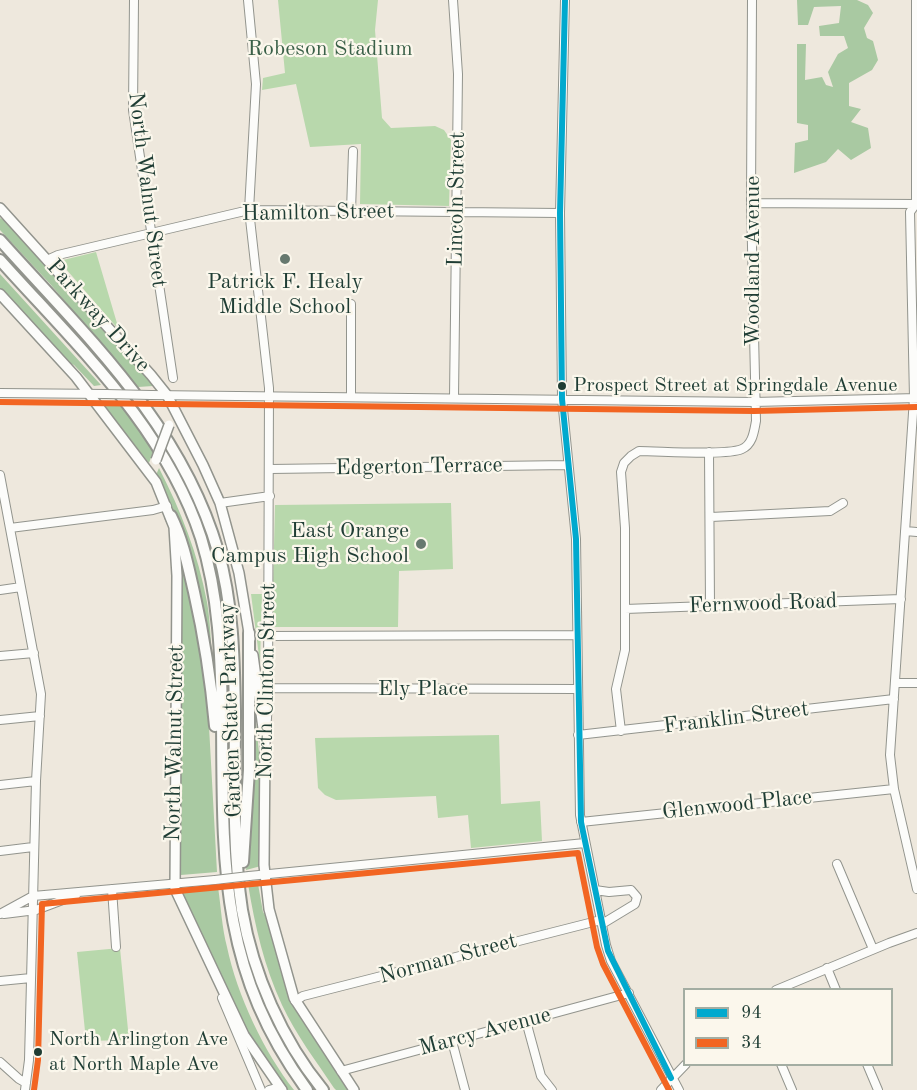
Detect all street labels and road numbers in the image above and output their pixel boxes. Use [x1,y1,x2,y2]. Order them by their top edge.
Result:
street label: North Walnut Street [122,91,172,289]
street label: Lincoln Street [443,131,471,267]
street label: Woodland Avenue [740,176,766,346]
street label: Hamilton Street [242,198,394,228]
street label: Parkway Drive [40,254,156,378]
street label: Edgerton Terrace [335,452,503,482]
street label: North Clinton Street [252,583,282,779]
street label: Fernwood Road [688,588,838,620]
street label: Garden State Parkway [214,602,248,818]
street label: North Walnut Street [160,644,190,842]
street label: Ely Place [378,676,468,702]
street label: Franklin Street [662,696,810,740]
street label: Glenwood Place [661,784,813,826]
street label: Norman Street [376,928,520,990]
street label: Marcy Avenue [416,1002,554,1062]

